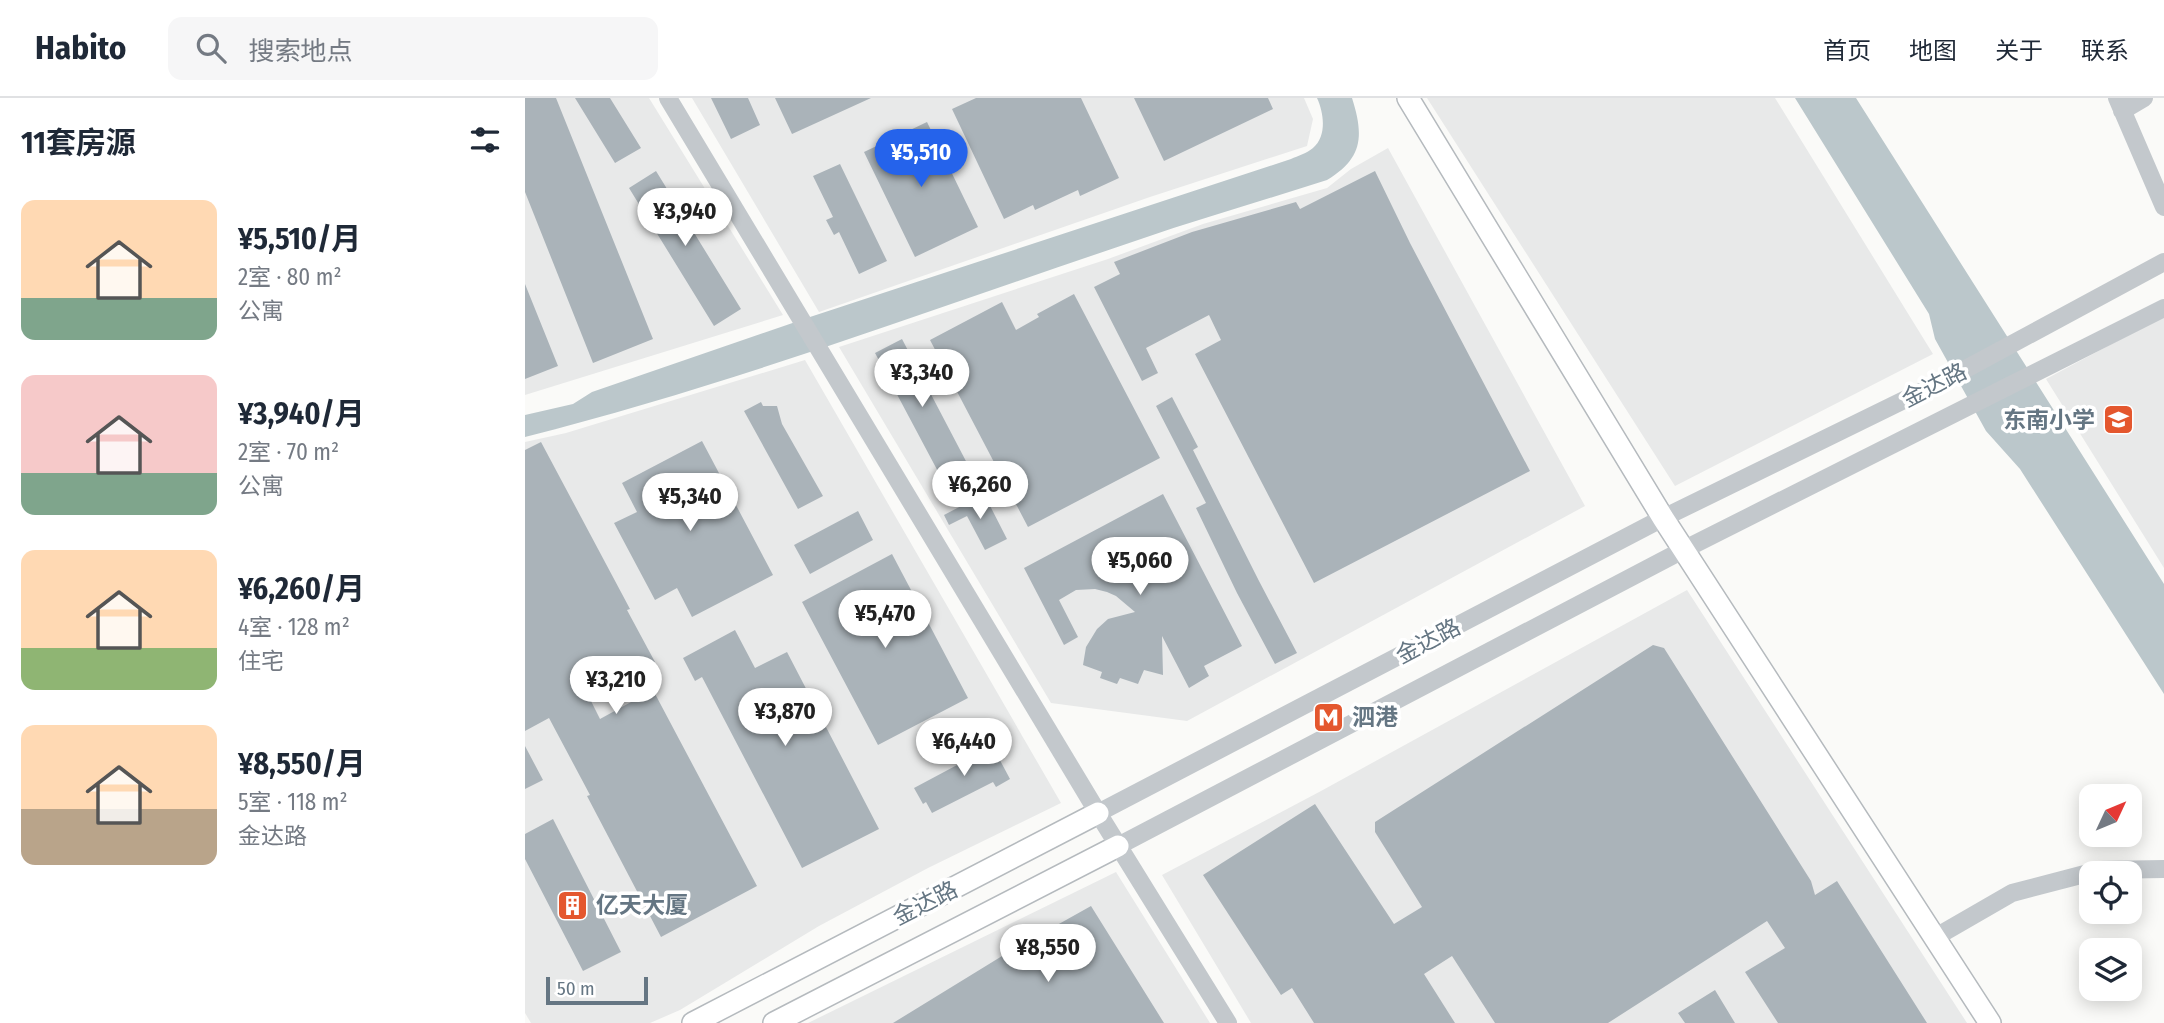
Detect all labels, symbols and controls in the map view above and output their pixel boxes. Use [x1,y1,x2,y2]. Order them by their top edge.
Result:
search box [168,17,658,80]
text: Habito [35,28,126,68]
icon: search [192,29,230,67]
text: 搜索地点 [248,36,352,67]
text: 首页 [1823,37,1871,65]
text: 地图 [1909,37,1957,65]
text: 关于 [1995,37,2043,65]
text: 联系 [2081,37,2129,65]
icon: filters [466,121,504,159]
text: 11套房源 [21,125,136,161]
pin: ¥5,510 [864,130,978,189]
text: ¥5,510 [891,138,951,166]
pin: ¥3,940 [628,188,742,248]
text: ¥3,940 [653,197,717,225]
text: ¥5,510/月 [238,221,361,257]
icon: home [77,228,161,312]
text: 2室 · 80 m² [238,263,342,291]
text: 公寓 [238,297,284,325]
pin: ¥3,340 [865,350,979,409]
street label: 金达路 [1897,357,1971,413]
text: ¥3,340 [890,358,954,386]
text: ¥3,940/月 [238,396,365,432]
icon: home [77,403,161,487]
school or university icon: 东南小学 [2101,403,2135,437]
place label: 东南小学 [2003,406,2095,434]
text: 2室 · 70 m² [238,438,339,466]
pin: ¥6,260 [923,462,1037,521]
text: ¥6,260 [948,470,1012,498]
text: 公寓 [238,472,284,500]
pin: ¥5,340 [633,474,747,533]
text: ¥5,340 [658,482,722,510]
pin: ¥5,060 [1083,538,1197,597]
text: ¥5,060 [1108,546,1172,574]
text: ¥6,260/月 [238,571,365,607]
icon: home [77,578,161,662]
pin: ¥5,470 [828,590,942,650]
text: ¥5,470 [854,599,916,627]
street label: 金达路 [1391,612,1465,670]
text: 4室 · 128 m² [238,613,350,641]
text: 住宅 [238,647,284,675]
pin: ¥3,210 [559,656,673,716]
text: ¥3,210 [586,665,646,693]
pin: ¥3,870 [728,688,842,748]
text: ¥3,870 [754,697,816,725]
metro station icon: 泗港 [1312,700,1346,734]
place label: 泗港 [1352,703,1398,731]
pin: ¥6,440 [907,718,1021,778]
text: ¥6,440 [932,727,996,755]
text: ¥8,550/月 [238,746,366,782]
icon: home [77,753,161,837]
north arrow [2079,784,2142,847]
map controls [2079,784,2142,1001]
text: 5室 · 118 m² [238,788,348,816]
text: 金达路 [238,822,307,850]
button: locate [2079,861,2142,924]
street label: 金达路 [888,875,962,931]
building icon: 亿天大厦 [556,888,590,922]
place label: 亿天大厦 [596,891,688,919]
pin: ¥8,550 [991,924,1105,984]
text: ¥8,550 [1016,933,1080,961]
button: layers [2079,938,2142,1001]
scale bar [546,974,647,1006]
text: 50 m [557,977,595,1000]

